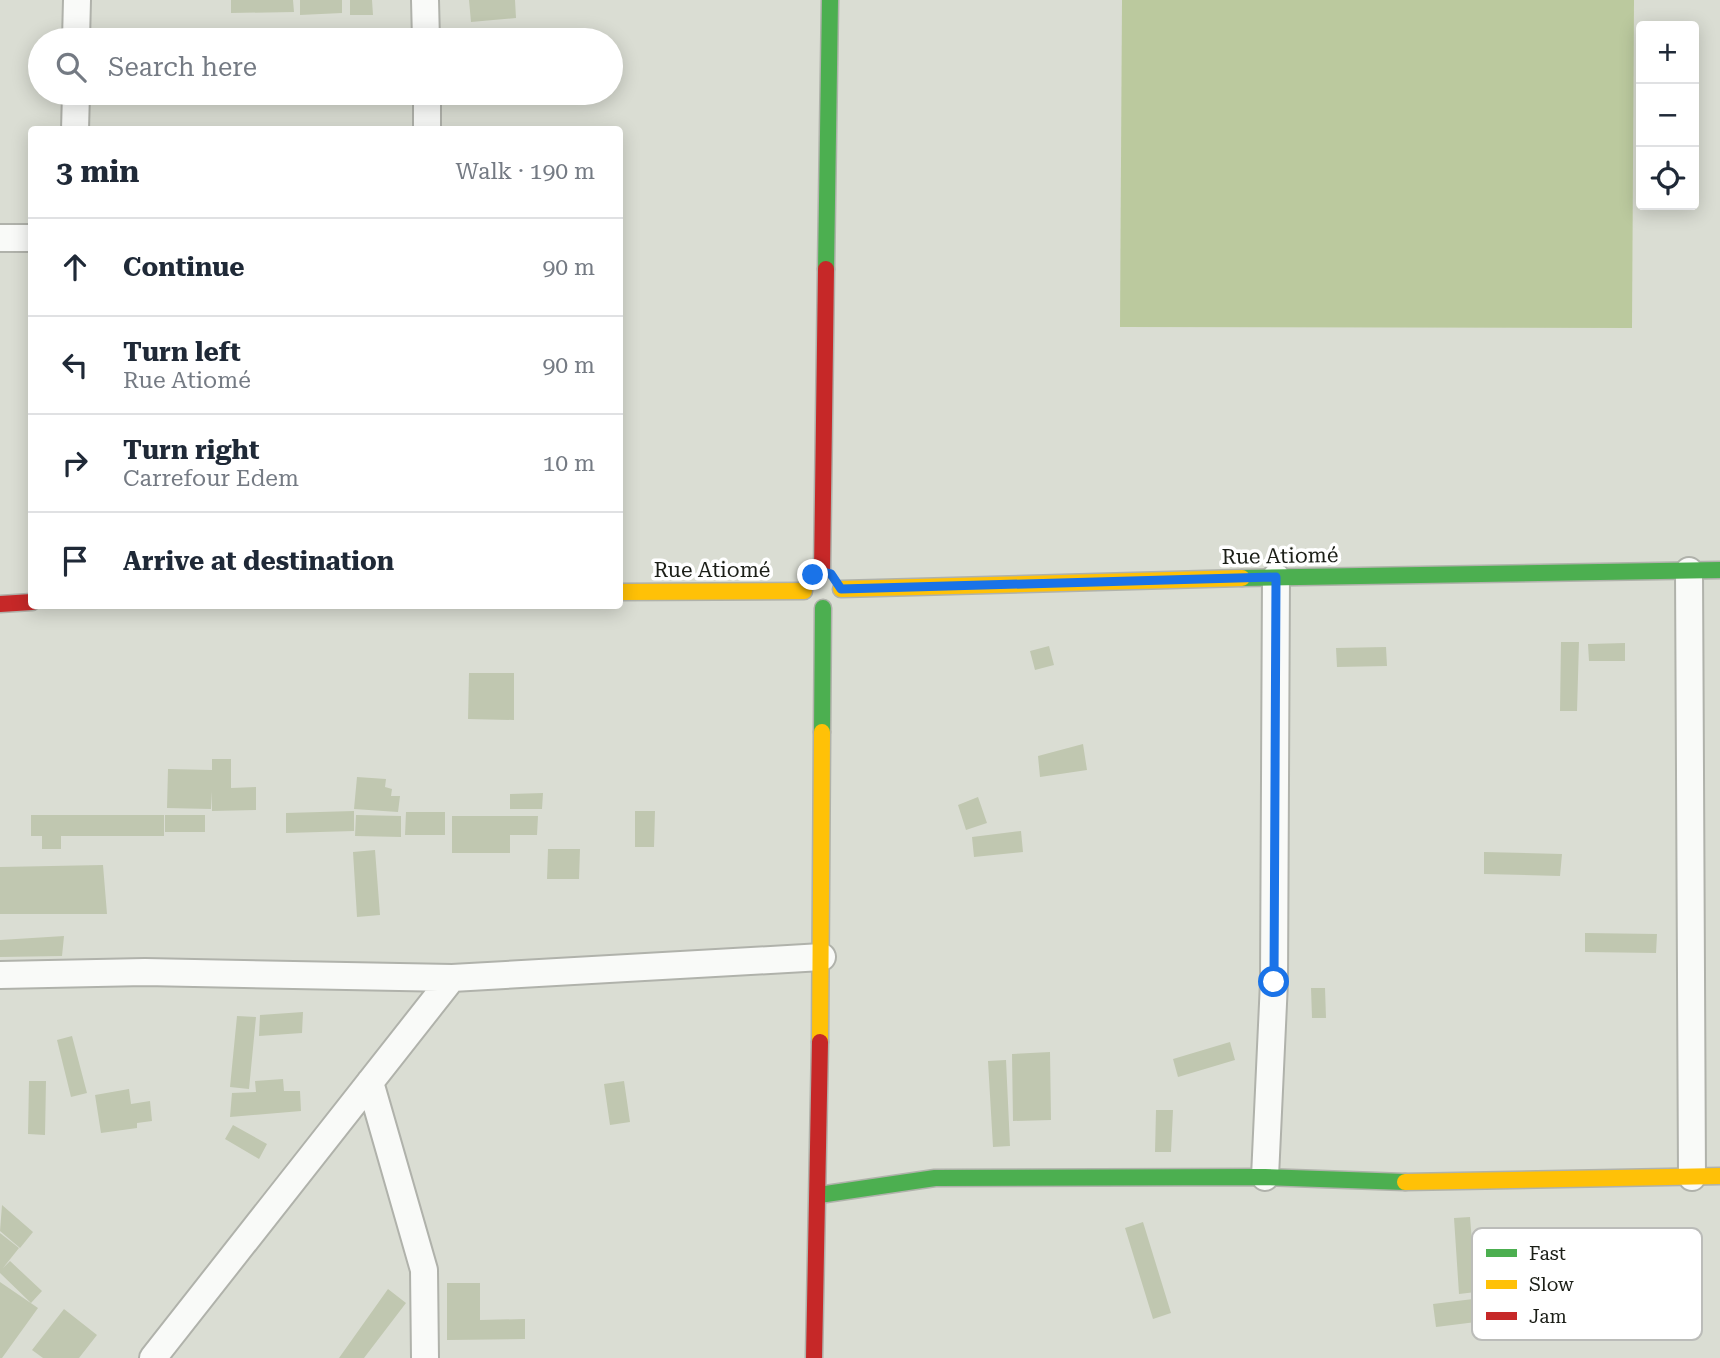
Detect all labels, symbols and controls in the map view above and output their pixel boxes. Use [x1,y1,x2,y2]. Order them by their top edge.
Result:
map controls [1636,21,1699,210]
button: + [1636,21,1699,84]
search box [28,28,623,105]
icon: search [52,48,90,86]
text: Search here [108,52,257,82]
button: − [1636,84,1699,147]
button: locate [1636,147,1699,210]
text: 3 min [56,154,139,189]
text: Walk · 190 m [456,158,595,185]
icon: ahead [56,248,94,286]
text: Continue [123,252,245,282]
text: 90 m [542,254,595,281]
text: Turn left [123,337,241,367]
icon: left [56,346,94,384]
text: 90 m [542,352,595,379]
text: Rue Atiomé [123,367,251,394]
text: Turn right [123,435,259,465]
icon: right [56,444,94,482]
text: 10 m [542,450,595,477]
text: Carrefour Edem [123,465,299,492]
icon: arrive [56,542,94,580]
street label: Rue Atiomé [1221,543,1339,569]
text: Arrive at destination [123,546,394,576]
street label: Rue Atiomé [654,558,770,582]
route end [797,559,828,590]
route start [1258,966,1289,997]
legend [1472,1228,1702,1340]
text: Fast [1529,1242,1566,1265]
text: Slow [1529,1273,1574,1296]
text: Jam [1529,1305,1567,1328]

